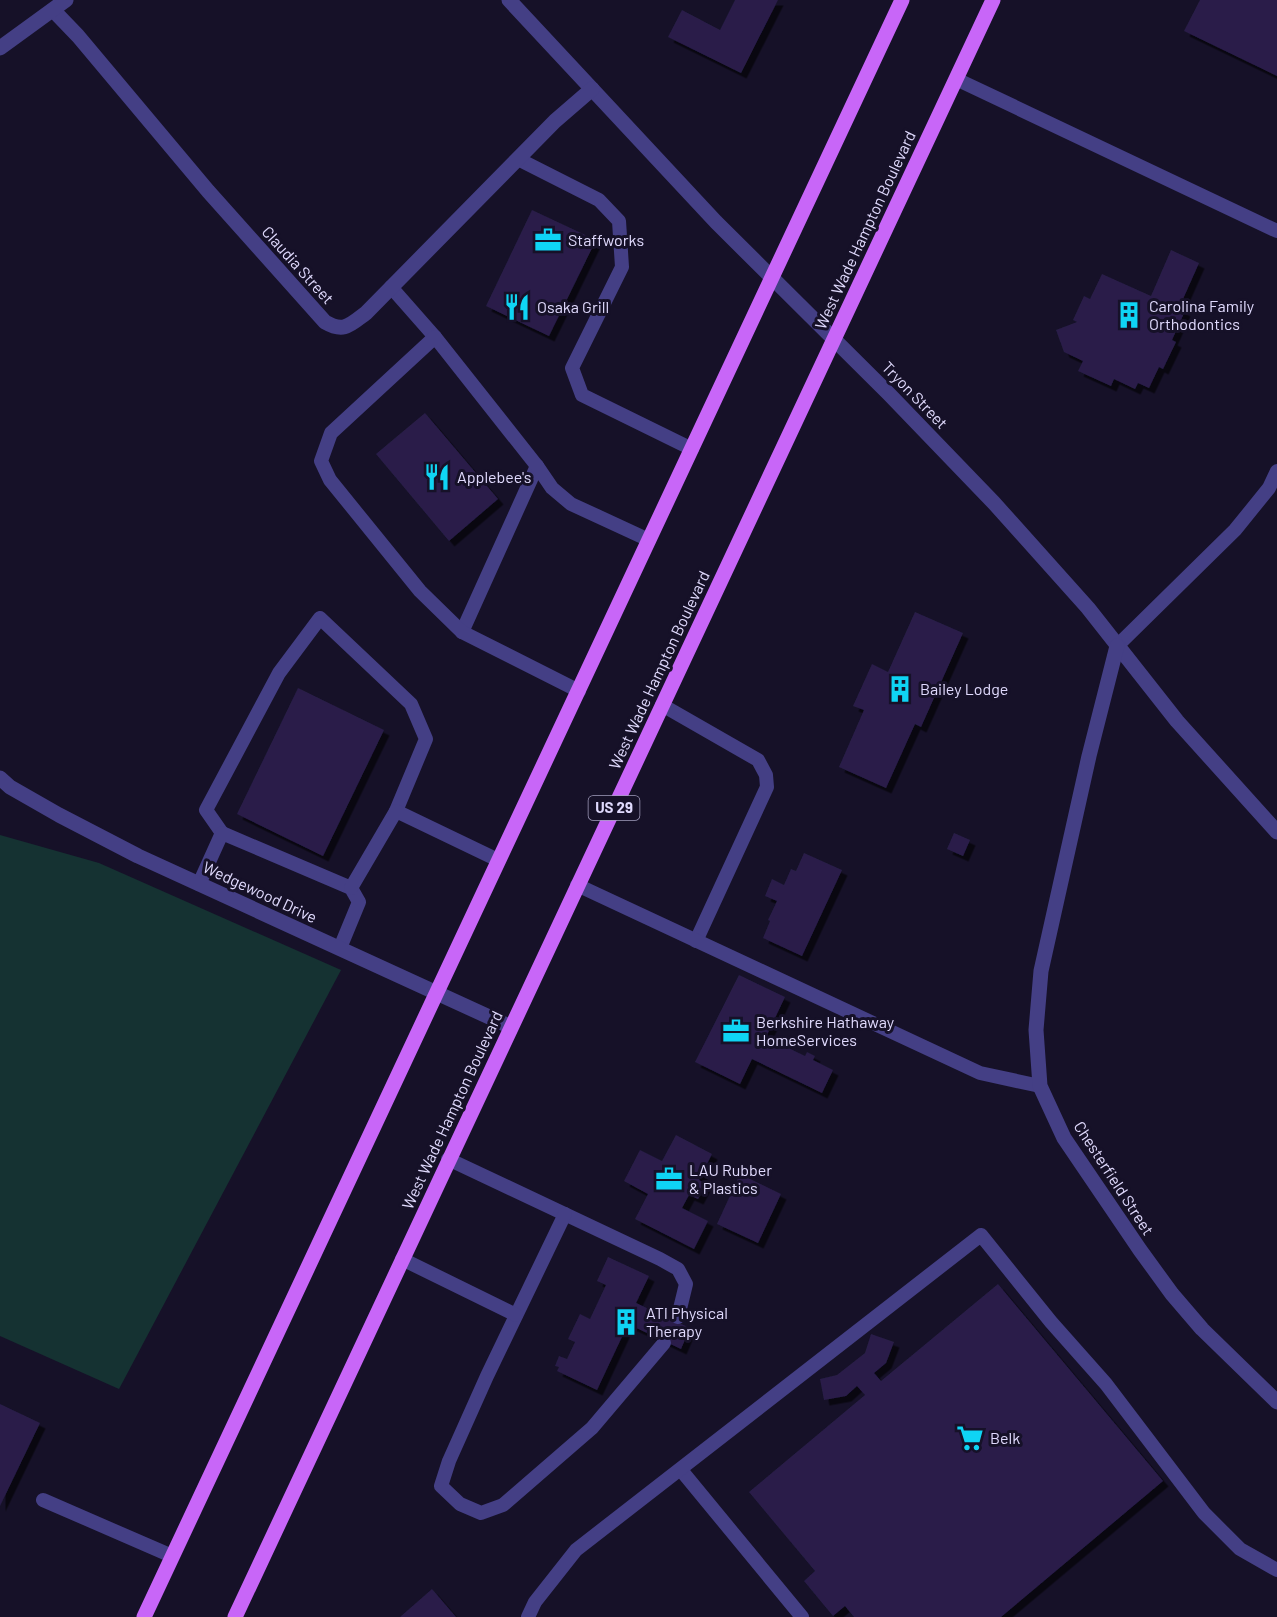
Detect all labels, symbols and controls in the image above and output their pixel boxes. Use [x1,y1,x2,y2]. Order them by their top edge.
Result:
street label: West Wade Hampton Boulevard [810,128,919,332]
street label: Claudia Street [259,222,338,307]
office icon: Staffworks [533,225,563,255]
place label: Staffworks [568,230,644,249]
restaurant icon: Osaka Grill [502,292,532,322]
place label: Carolina Family Orthodontics [1149,296,1255,333]
place label: Osaka Grill [537,297,609,316]
building icon: Carolina Family Orthodontics [1114,300,1144,330]
street label: Tryon Street [879,357,952,432]
restaurant icon: Applebee's [422,462,452,492]
place label: Applebee's [457,467,531,486]
street label: West Wade Hampton Boulevard [604,568,713,772]
building icon: Bailey Lodge [885,674,915,704]
place label: Bailey Lodge [920,679,1008,698]
road number: US 29 [588,796,640,820]
street label: Wedgewood Drive [200,857,320,926]
street label: West Wade Hampton Boulevard [397,1008,506,1212]
place label: Berkshire Hathaway HomeServices [756,1012,895,1049]
office icon: Berkshire Hathaway HomeServices [721,1016,751,1046]
street label: Chesterfield Street [1071,1117,1158,1238]
place label: LAU Rubber & Plastics [689,1160,772,1197]
office icon: LAU Rubber & Plastics [654,1164,684,1194]
place label: ATI Physical Therapy [646,1303,728,1340]
building icon: ATI Physical Therapy [611,1307,641,1337]
supermarket icon: Belk [955,1423,985,1453]
place label: Belk [990,1428,1020,1447]

